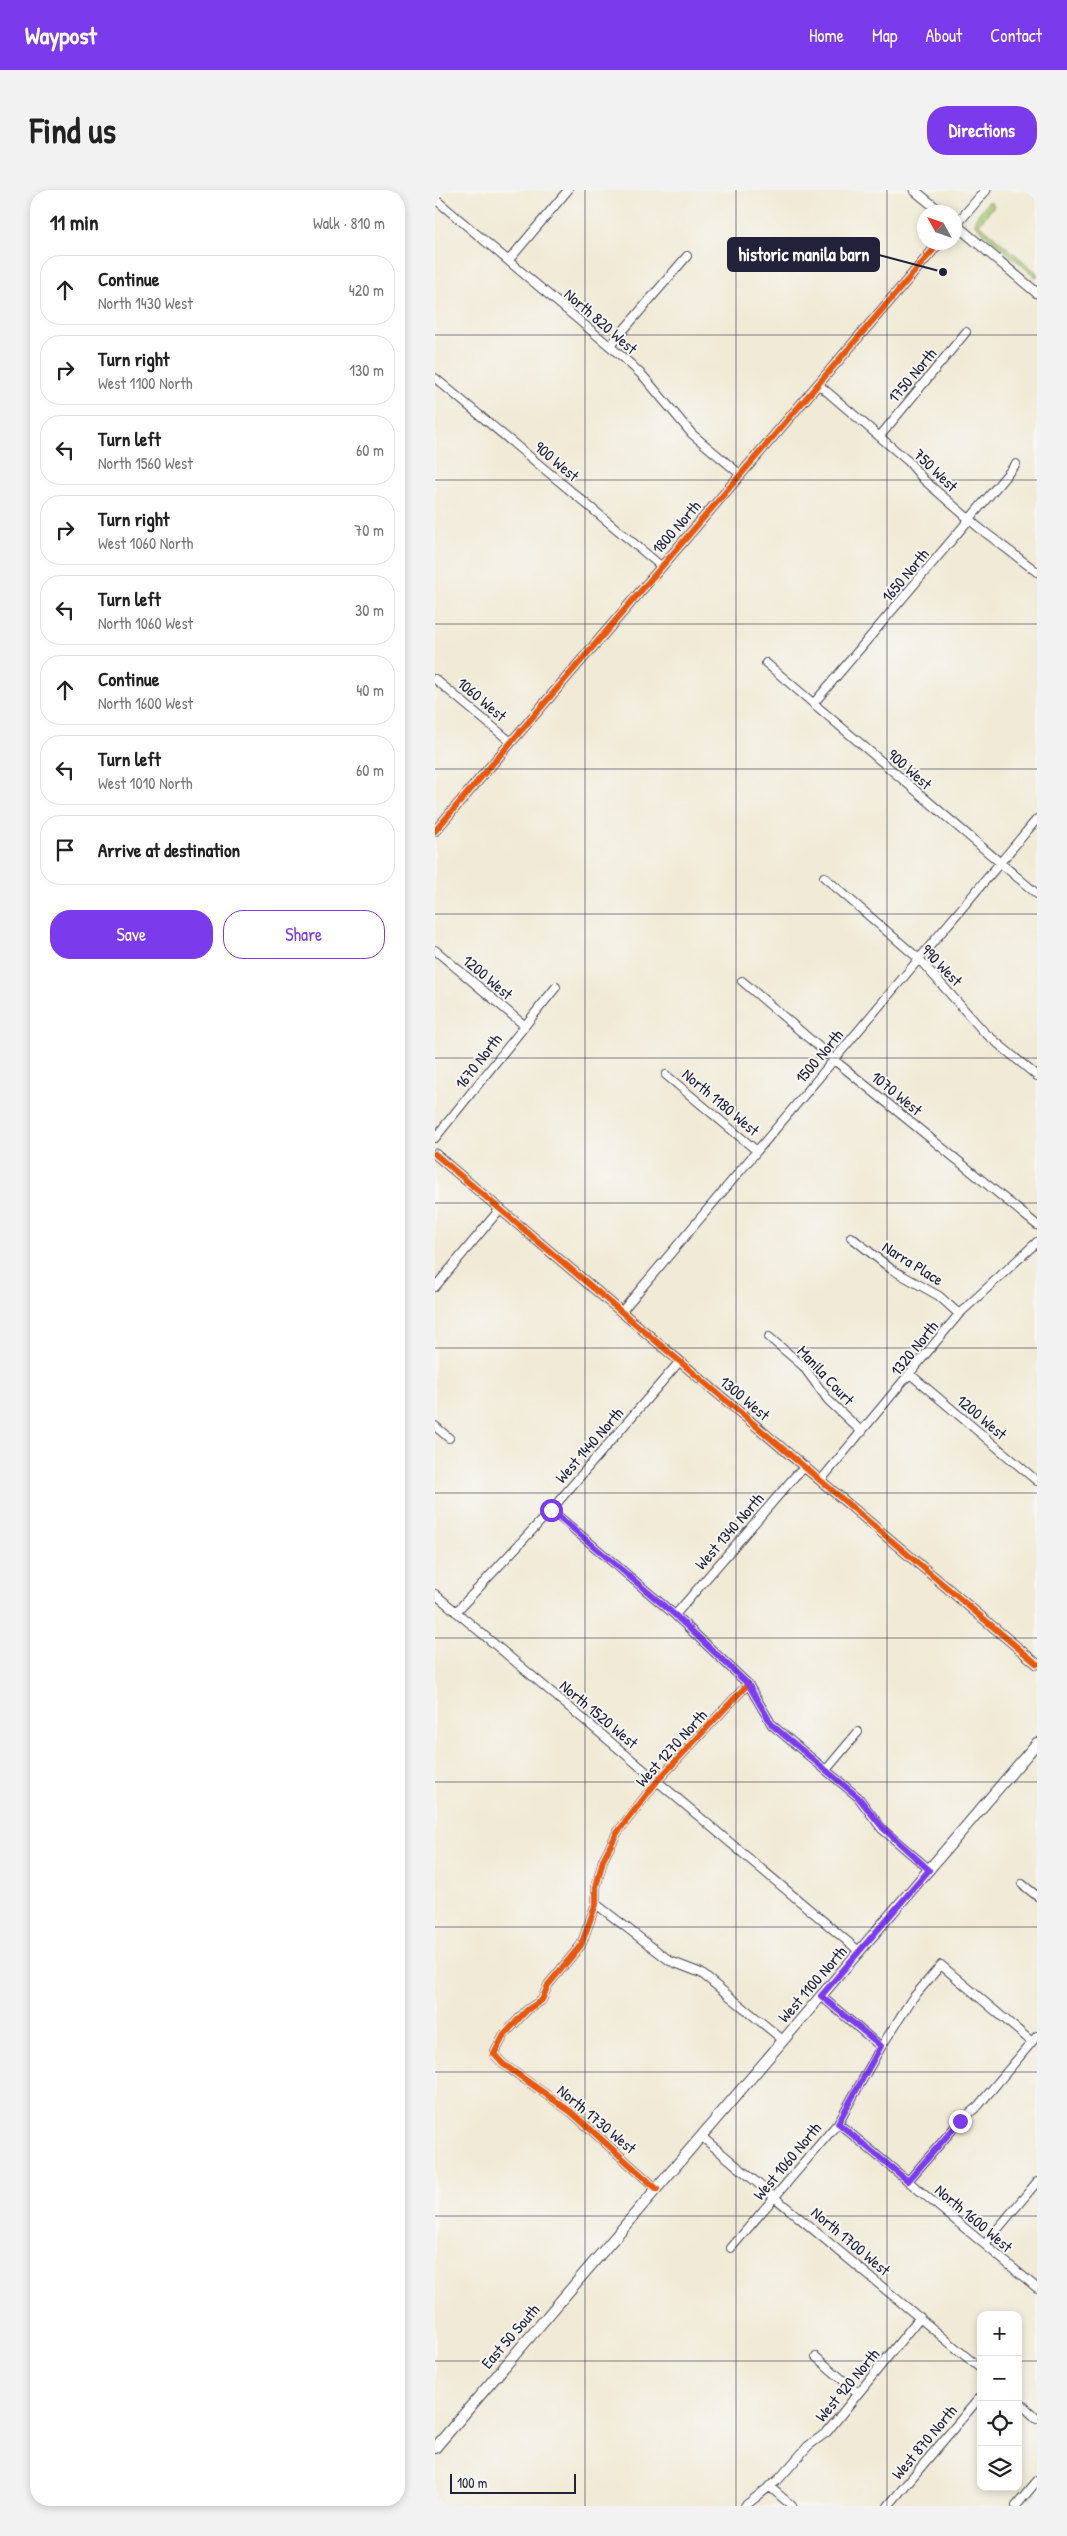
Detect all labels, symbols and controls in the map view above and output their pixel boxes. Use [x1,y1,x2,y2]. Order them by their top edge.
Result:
text: Waypost [25,19,97,51]
text: Home [809,23,844,48]
text: Map [872,23,897,48]
text: About [925,23,962,48]
text: Contact [990,23,1042,48]
button: Directions [927,106,1037,155]
text: Find us [30,107,116,154]
north arrow [917,205,962,250]
text: 11 min [50,208,99,237]
text: Walk · 810 m [313,212,385,234]
callout: historic manila barn [728,238,879,271]
text: historic manila barn [738,242,870,267]
text: Continue [98,266,159,292]
icon: ahead [51,276,79,304]
text: 420 m [349,279,384,301]
street label: North 820 West [560,283,643,359]
text: North 1430 West [98,292,193,314]
street label: 1750 North [883,343,941,407]
text: Turn right [98,346,169,372]
icon: right [51,356,79,384]
text: 130 m [349,359,384,381]
text: West 1100 North [98,372,193,394]
text: Turn left [98,426,161,452]
icon: left [51,436,79,464]
street label: 900 West [530,436,584,486]
text: 60 m [356,439,384,461]
street label: 750 West [909,444,963,497]
text: North 1560 West [98,452,193,474]
street label: 1800 North [647,495,706,558]
text: Turn right [98,506,169,532]
icon: right [51,516,79,544]
text: 70 m [354,519,384,541]
text: West 1060 North [98,532,193,554]
street label: 1650 North [876,544,934,606]
text: Turn left [98,586,161,612]
icon: left [51,596,79,624]
text: 30 m [355,599,384,621]
text: North 1060 West [98,612,193,634]
text: Continue [98,666,159,692]
street label: 1060 West [453,672,512,726]
icon: ahead [51,676,79,704]
text: 40 m [356,679,384,701]
text: North 1600 West [98,692,193,714]
street label: 900 West [883,744,937,795]
text: Turn left [98,746,161,772]
icon: left [51,756,79,784]
text: 60 m [356,759,384,781]
text: West 1010 North [98,772,193,794]
icon: arrive [51,836,79,864]
text: Arrive at destination [98,837,240,863]
button: Save [50,910,213,959]
button: Share [223,910,385,959]
street label: 990 West [917,939,968,991]
street label: 1200 West [458,950,518,1005]
street label: 1500 North [790,1024,848,1088]
street label: 1670 North [450,1029,507,1093]
street label: North 1180 West [678,1063,765,1141]
street label: 1070 West [867,1066,927,1121]
street label: Narra Place [878,1236,948,1291]
street label: 1320 North [885,1316,943,1380]
street label: Manila Court [793,1340,860,1410]
street label: 1300 West [715,1371,775,1426]
street label: 1200 West [952,1390,1012,1445]
street label: West 1440 North [550,1402,628,1488]
street label: West 1340 North [690,1488,769,1574]
route start [540,1499,563,1522]
street label: North 1520 West [555,1675,643,1754]
street label: West 1270 North [630,1704,712,1791]
street label: West 1100 North [773,1941,851,2027]
street label: North 1730 West [553,2080,641,2159]
route end [949,2110,972,2133]
street label: West 1060 North [748,2117,826,2205]
street label: North 1600 West [930,2179,1018,2257]
street label: North 1700 West [807,2202,895,2281]
street label: East 50 South [476,2299,544,2373]
map controls [977,2311,1022,2491]
button: + [977,2311,1022,2356]
street label: West 920 North [810,2344,884,2426]
button: − [977,2356,1022,2401]
street label: West 870 North [886,2400,962,2484]
button: locate [977,2401,1022,2446]
button: layers [977,2446,1022,2491]
scale bar [450,2471,576,2494]
text: 100 m [457,2473,487,2492]

